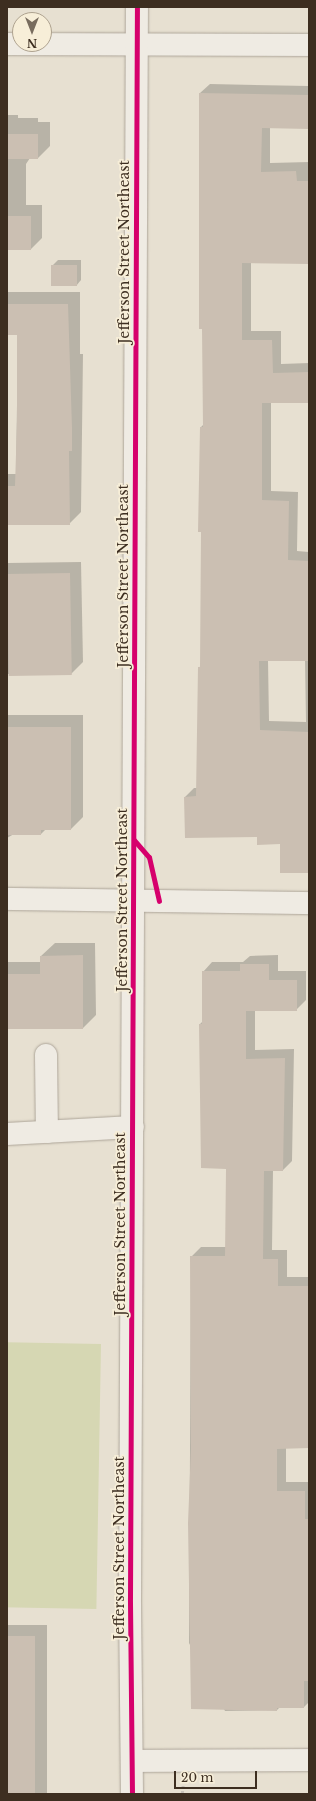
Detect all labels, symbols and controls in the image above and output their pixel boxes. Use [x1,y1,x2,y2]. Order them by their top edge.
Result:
north arrow [12,12,52,52]
text: N [27,36,37,50]
street label: Jefferson Street Northeast [116,160,132,344]
street label: Jefferson Street Northeast [115,484,131,668]
street label: Jefferson Street Northeast [114,808,130,992]
street label: Jefferson Street Northeast [112,1132,128,1316]
street label: Jefferson Street Northeast [111,1456,127,1640]
scale bar [176,1763,259,1789]
text: 20 m [181,1770,213,1785]

